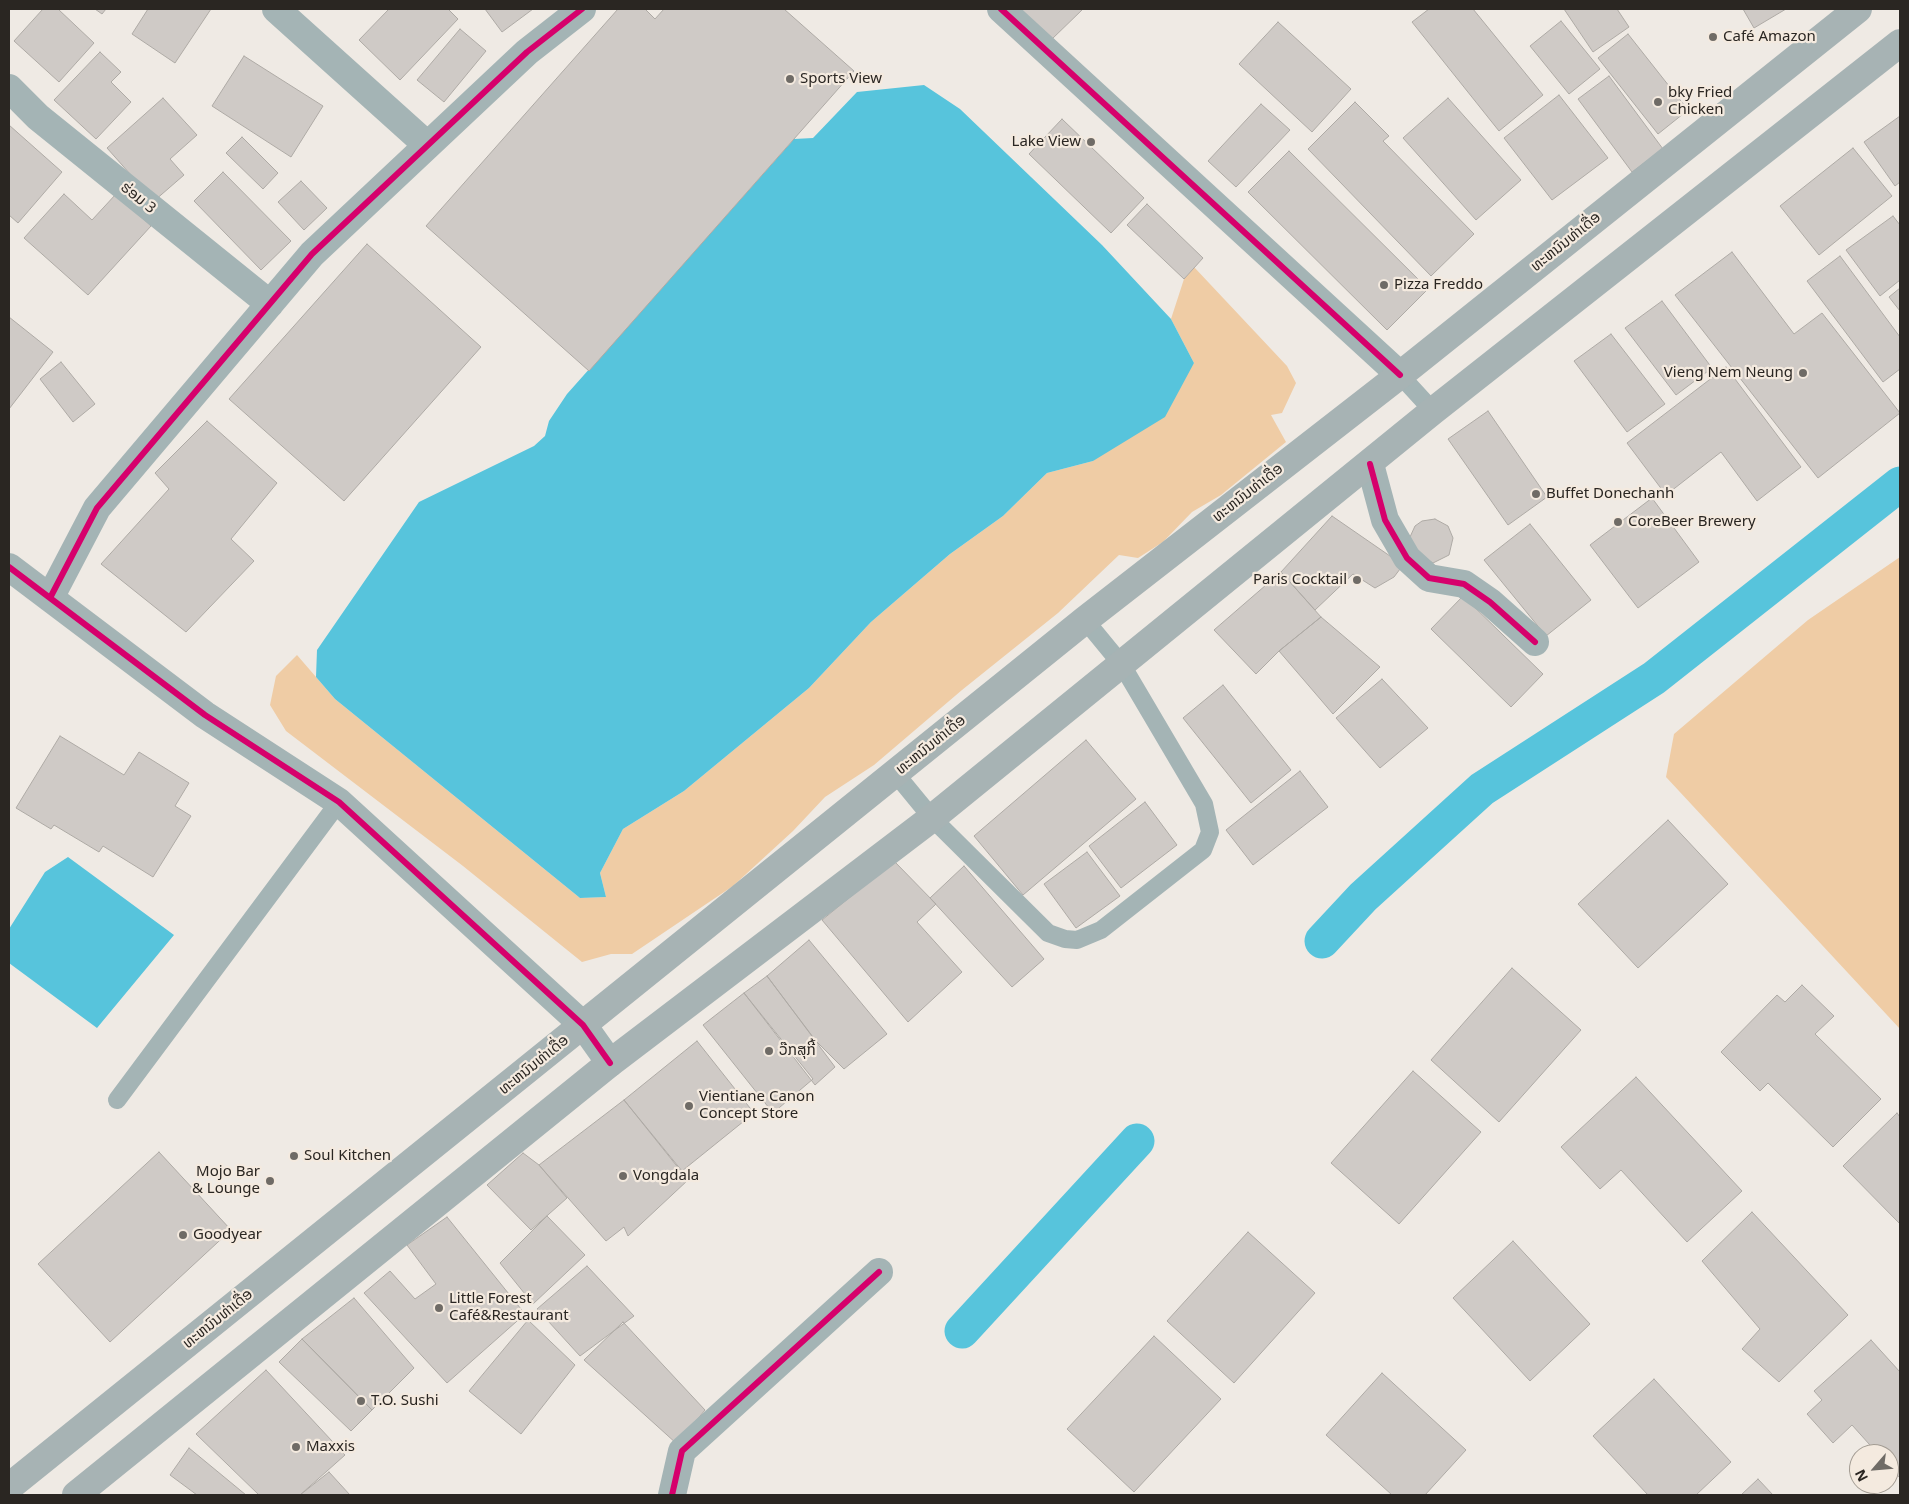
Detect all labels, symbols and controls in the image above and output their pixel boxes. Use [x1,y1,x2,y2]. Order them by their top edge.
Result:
place label: Café Amazon [1723,28,1816,46]
marker: Café Amazon [1707,31,1719,43]
place label: Sports View [800,70,882,88]
marker: Sports View [784,73,796,85]
place label: bky Fried Chicken [1668,84,1732,119]
marker: bky Fried Chicken [1652,96,1664,108]
place label: Lake View [1012,133,1081,151]
marker: Lake View [1085,136,1097,148]
street label: ຮ່ອມ 3 [117,178,159,218]
street label: ທະຫນົນທ່າເດື່ອ [1527,208,1605,276]
place label: Pizza Freddo [1394,276,1483,294]
marker: Pizza Freddo [1378,279,1390,291]
place label: Vieng Nem Neung [1664,364,1793,382]
marker: Vieng Nem Neung [1797,367,1809,379]
street label: ທະຫນົນທ່າເດື່ອ [1209,460,1287,526]
place label: Buffet Donechanh [1546,485,1674,503]
marker: Buffet Donechanh [1530,488,1542,500]
place label: CoreBeer Brewery [1628,513,1756,531]
marker: CoreBeer Brewery [1612,516,1624,528]
place label: Paris Cocktail [1253,571,1347,589]
marker: Paris Cocktail [1351,574,1363,586]
street label: ທະຫນົນທ່າເດື່ອ [892,711,970,779]
street label: ທະຫນົນທ່າເດື່ອ [495,1031,573,1099]
place label: ວ໊ກສຸກີ້ [779,1042,816,1060]
marker: ວ໊ກສຸກີ້ [763,1045,775,1057]
place label: Vientiane Canon Concept Store [699,1088,814,1123]
marker: Vientiane Canon Concept Store [683,1100,695,1112]
place label: Soul Kitchen [304,1147,391,1165]
marker: Soul Kitchen [288,1150,300,1162]
place label: Mojo Bar & Lounge [192,1163,260,1198]
place label: Vongdala [633,1167,699,1185]
marker: Vongdala [617,1170,629,1182]
marker: Mojo Bar & Lounge [264,1175,276,1187]
place label: Goodyear [193,1226,262,1244]
marker: Goodyear [177,1229,189,1241]
street label: ທະຫນົນທ່າເດື່ອ [179,1285,257,1353]
place label: Little Forest Café&Restaurant [449,1290,569,1325]
marker: Little Forest Café&Restaurant [433,1302,445,1314]
place label: T.O. Sushi [371,1392,439,1410]
marker: T.O. Sushi [355,1395,367,1407]
place label: Maxxis [306,1438,355,1456]
marker: Maxxis [290,1441,302,1453]
north arrow [1849,1444,1899,1494]
text: N [1850,1466,1872,1485]

